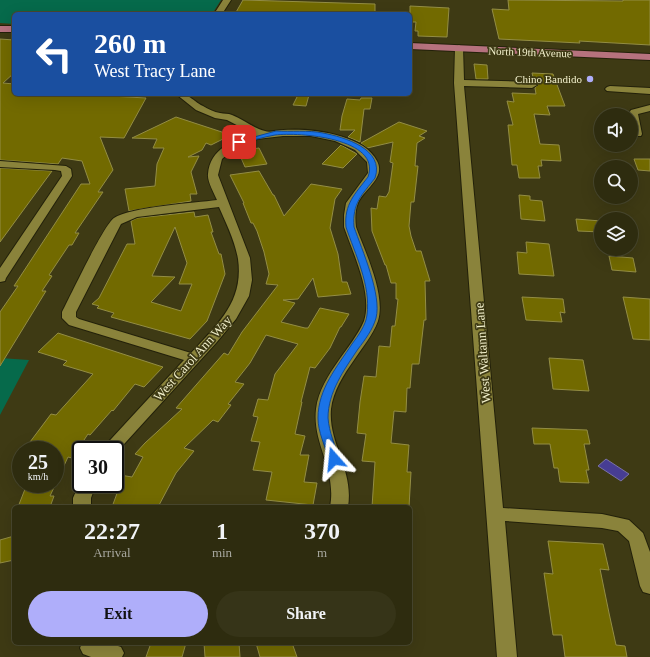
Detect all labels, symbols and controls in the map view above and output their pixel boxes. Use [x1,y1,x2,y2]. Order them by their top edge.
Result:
icon: left [28,28,80,80]
text: 260 m [94,28,166,59]
street label: North 19th Avenue [488,45,572,59]
text: West Tracy Lane [94,61,216,81]
place label: Chino Bandido [515,73,582,85]
marker: Chino Bandido [585,74,595,84]
map controls [594,108,638,256]
button: sound [594,108,638,152]
pin [222,125,256,159]
icon: arrive [228,131,250,153]
button: search [594,160,638,204]
button: layers [594,212,638,256]
street label: West Waltann Lane [471,302,494,404]
street label: West Carol Ann Way [150,312,235,404]
position arrow [313,438,355,480]
speed limit sign: 30 [72,441,124,493]
text: 25 [28,451,48,473]
text: km/h [28,471,48,482]
text: 22:27 [84,518,140,544]
text: 1 [216,518,228,544]
text: 370 [304,518,340,544]
text: Arrival [93,545,131,560]
text: min [212,545,232,560]
text: m [317,545,327,560]
button: Exit [28,591,208,637]
button: Share [216,591,396,637]

